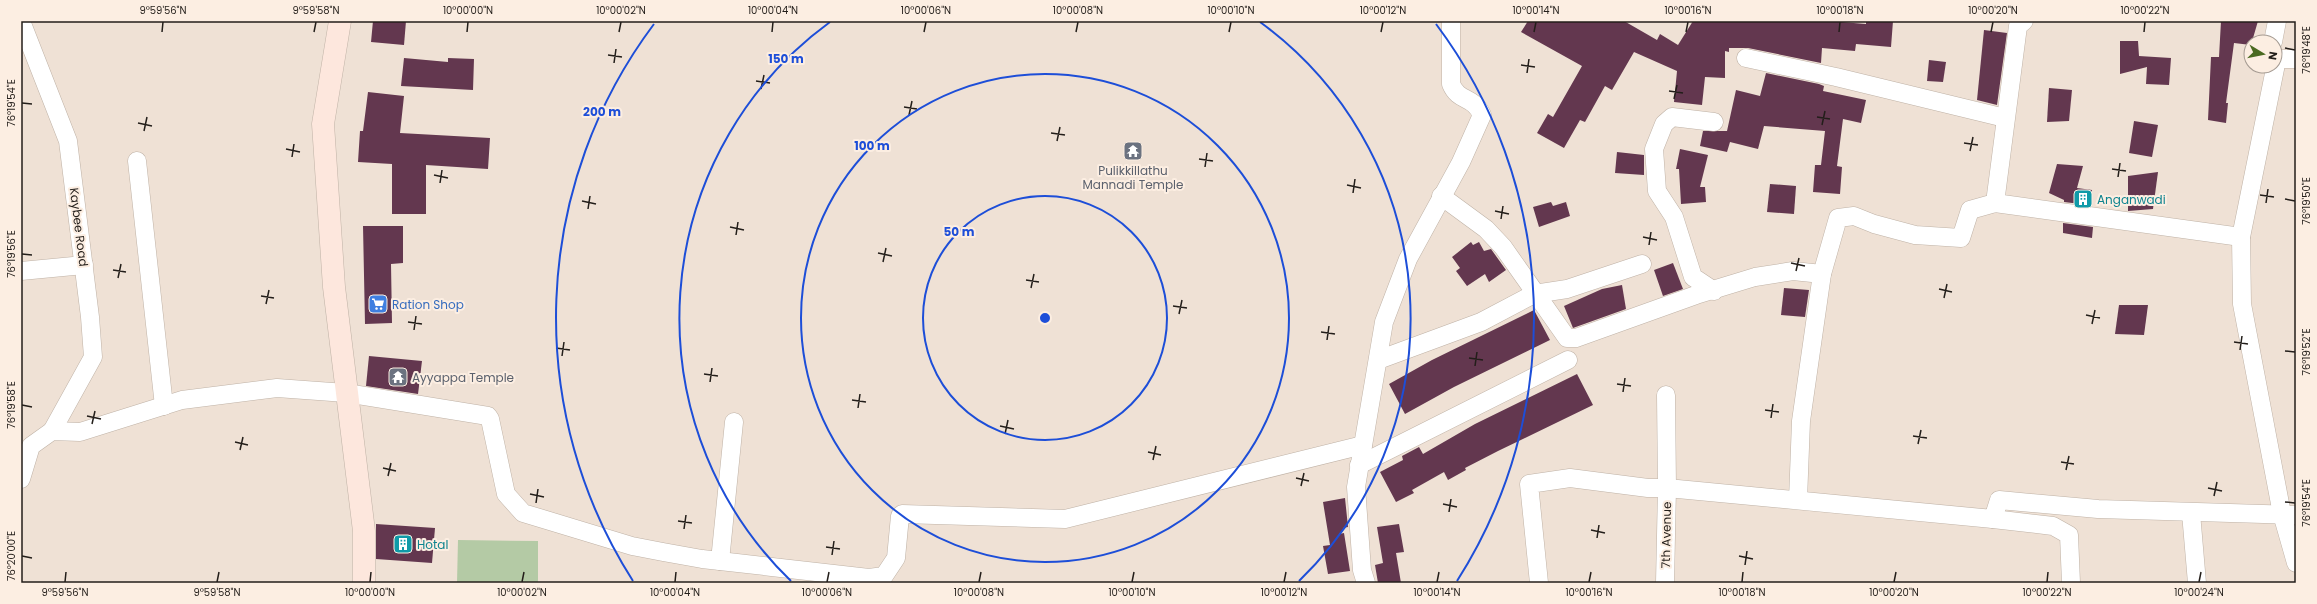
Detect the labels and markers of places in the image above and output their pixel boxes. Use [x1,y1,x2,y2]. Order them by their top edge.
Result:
temple icon: Pulikkillathu Mannadi Temple [1122,140,1144,162]
place label: Pulikkillathu Mannadi Temple [1083,162,1183,193]
building icon: Anganwadi [2072,188,2094,210]
place label: Anganwadi [2097,191,2166,208]
supermarket icon: Ration Shop [367,293,389,315]
place label: Ration Shop [392,296,464,313]
centre of rings [1038,311,1052,325]
temple icon: Ayyappa Temple [387,366,409,388]
place label: Ayyappa Temple [412,369,514,386]
building icon: Hotal [392,533,414,555]
place label: Hotal [417,536,448,553]

